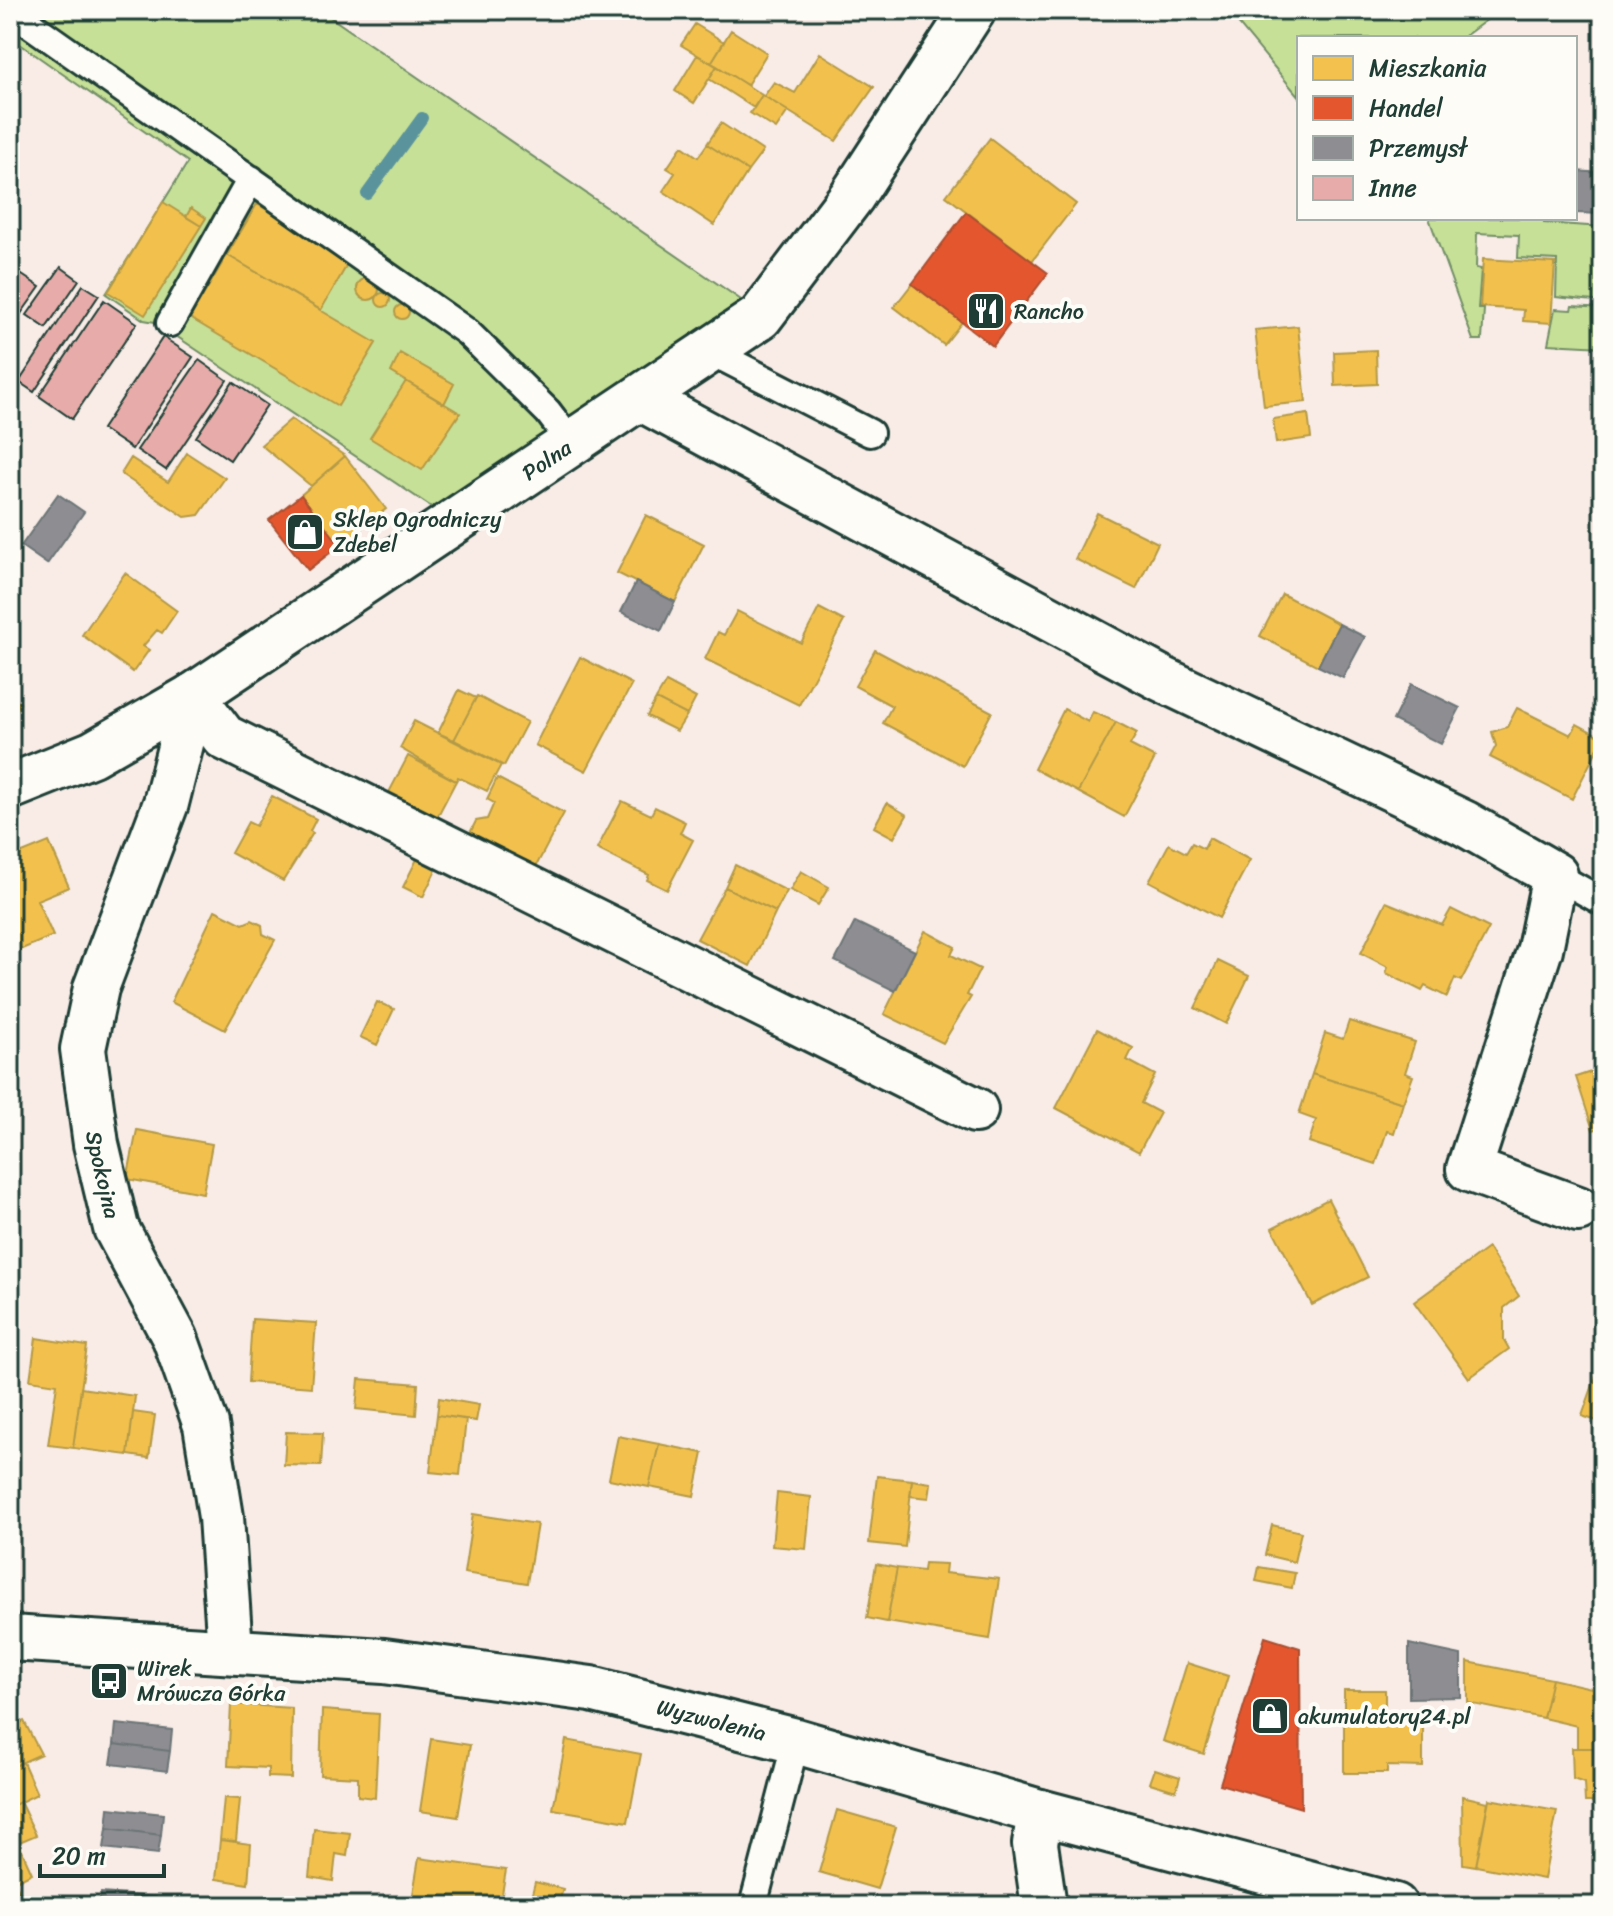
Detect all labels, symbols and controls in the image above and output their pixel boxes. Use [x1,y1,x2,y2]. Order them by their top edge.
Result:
legend [1297,36,1577,220]
text: Mieszkania [1369,47,1487,89]
text: Handel [1369,87,1444,129]
text: Przemysł [1369,127,1469,169]
text: Inne [1368,167,1417,209]
restaurant icon: Rancho [965,290,1007,332]
place label: Rancho [1014,292,1084,331]
street label: Polna [513,428,580,491]
place label: Sklep Ogrodniczy Zdebel [333,500,502,564]
shop icon: Sklep Ogrodniczy Zdebel [284,511,326,553]
street label: Spokojna [75,1129,133,1222]
place label: Wirek Mrówcza Górka [137,1649,286,1713]
bus stop icon: Wirek Mrówcza Górka [88,1660,130,1702]
street label: Wyzwolenia [653,1687,771,1752]
shop icon: akumulatory24.pl [1249,1695,1291,1737]
place label: akumulatory24.pl [1298,1697,1471,1736]
scale bar [40,1828,164,1878]
text: 20 m [52,1835,106,1877]

